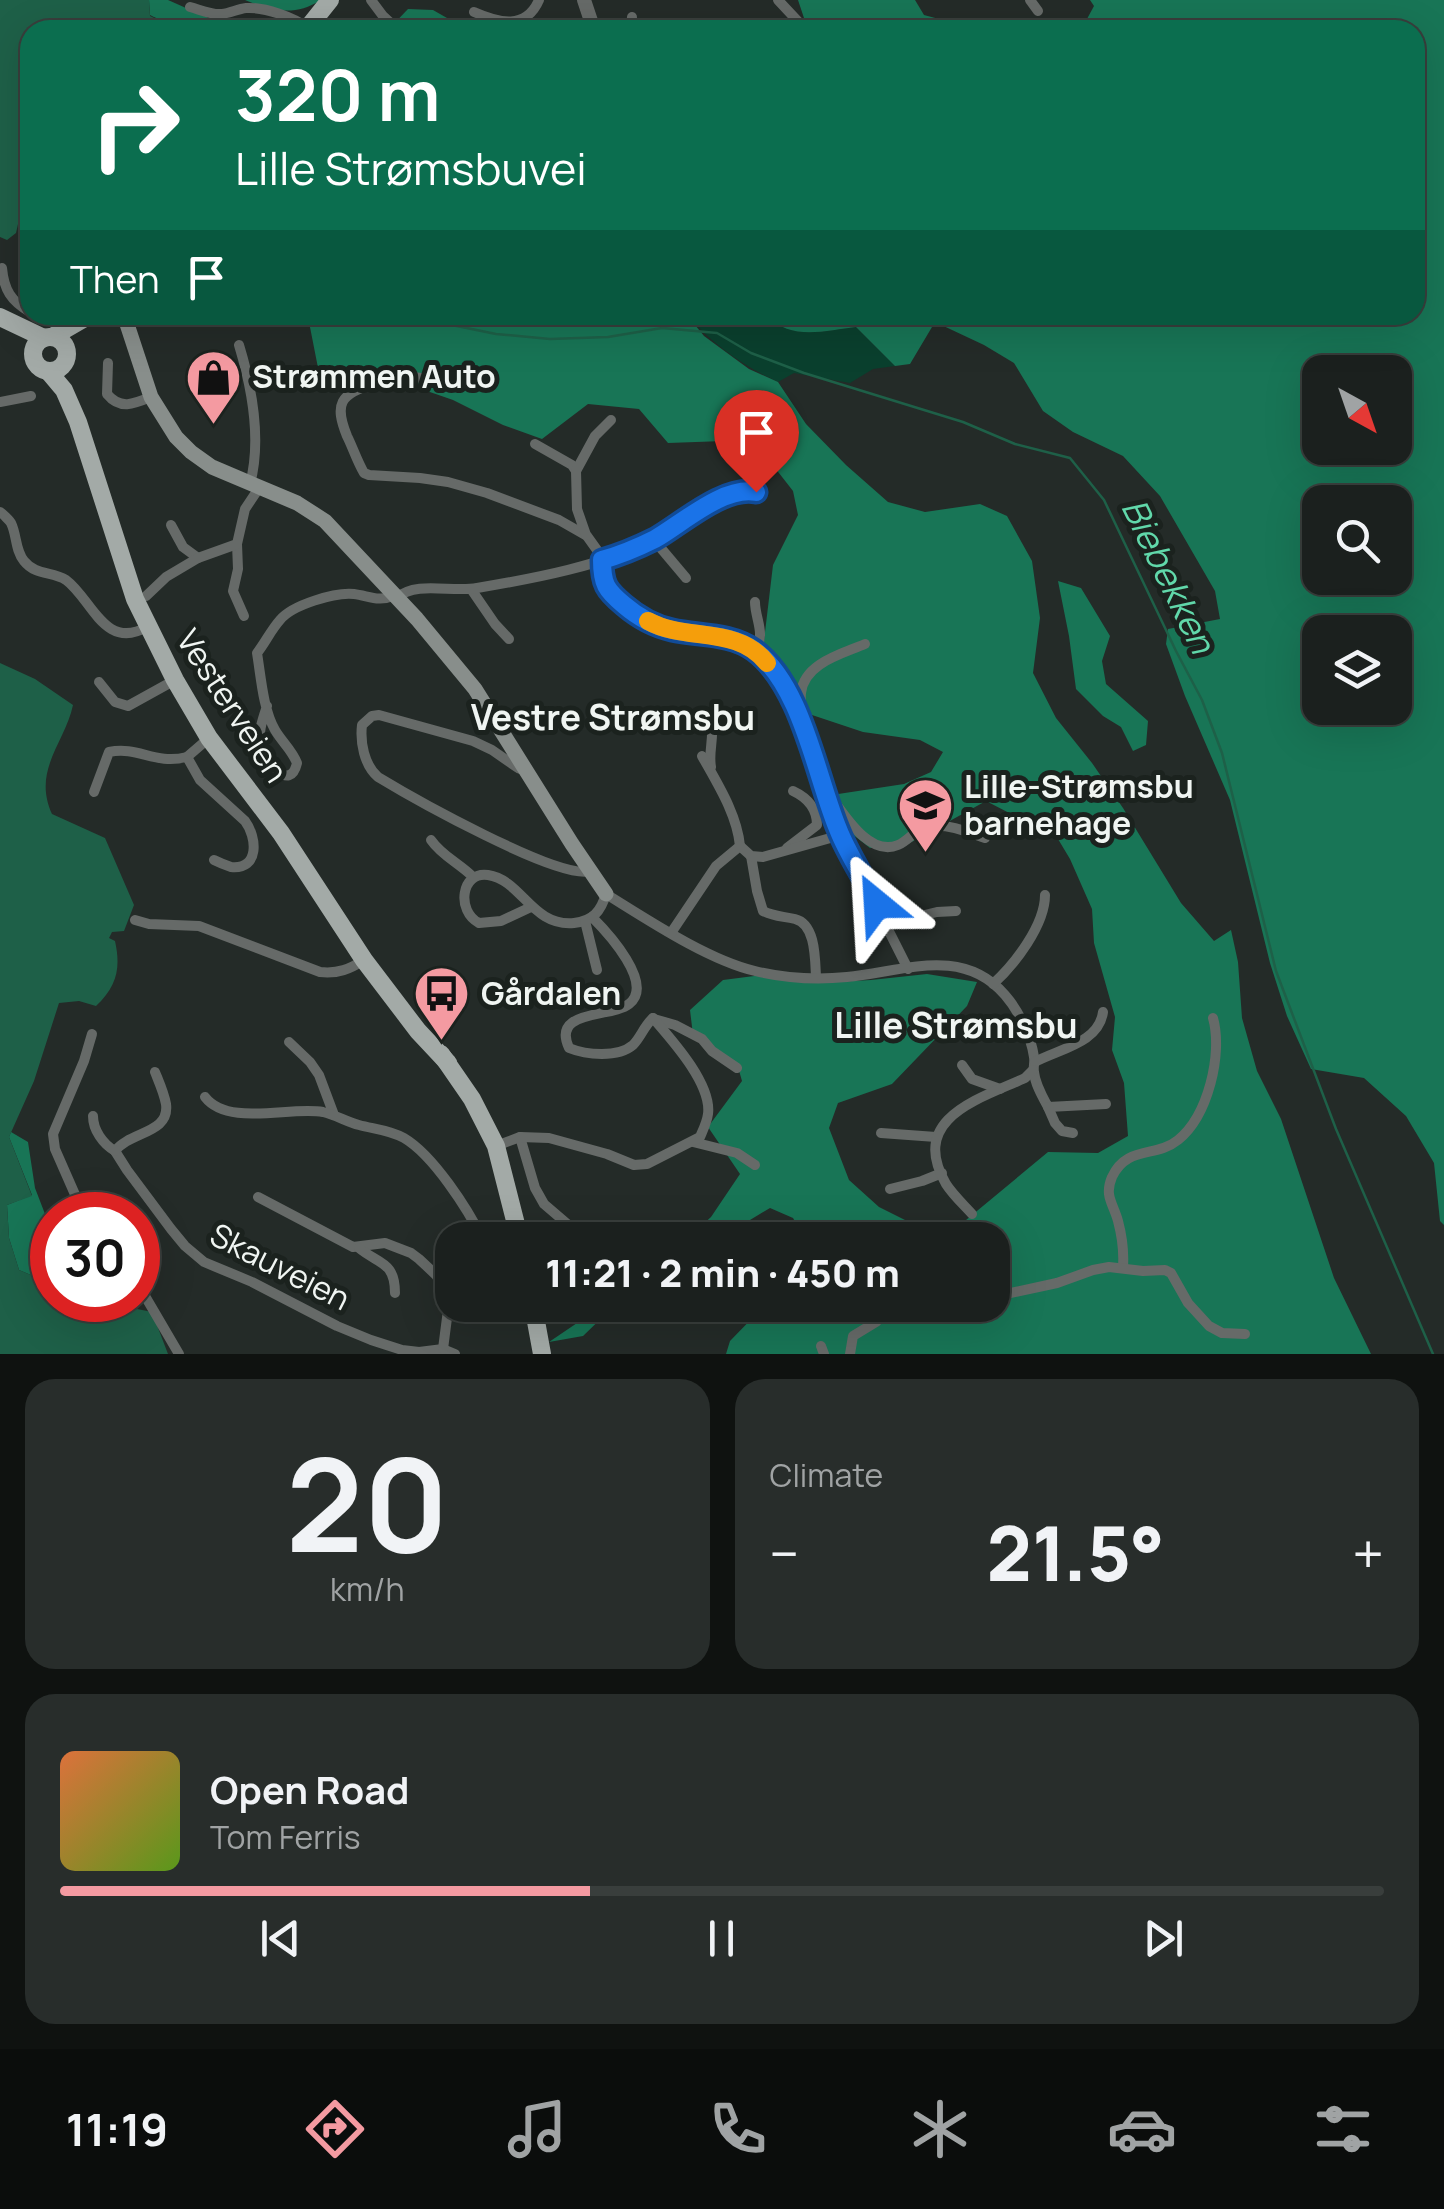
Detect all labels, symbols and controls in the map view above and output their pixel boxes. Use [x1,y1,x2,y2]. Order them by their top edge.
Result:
text: 320 m [235,46,440,142]
icon: right [70,60,200,190]
text: Lille Strømsbuvei [235,137,587,199]
icon: arrive [179,250,234,305]
text: Then [70,252,159,304]
shop icon: Strømmen Auto [183,347,243,426]
place label: Strømmen Auto [252,354,496,398]
north arrow [1302,355,1412,465]
map controls [1302,355,1412,725]
pin [714,390,799,493]
icon: arrive [729,405,784,460]
button: search [1302,485,1412,595]
water label: Biebekken [1111,490,1227,662]
button: layers [1302,615,1412,725]
street label: Vesterveien [167,620,299,791]
district label: Vestre Strømsbu [471,693,755,741]
place label: Lille-Strømsbu barnehage [964,764,1194,845]
school or university icon: Lille-Strømsbu barnehage [895,775,955,854]
position arrow [825,852,929,956]
bus stop icon: Gårdalen [412,964,472,1043]
place label: Gårdalen [481,971,621,1015]
district label: Lille Strømsbu [834,1001,1078,1049]
speed limit sign: 30 [30,1192,160,1322]
street label: Skauveien [203,1212,358,1320]
text: 11:21 · 2 min · 450 m [545,1246,900,1298]
text: 20 [286,1413,449,1591]
text: Climate [770,1453,883,1497]
text: 21.5° [987,1501,1165,1604]
text: − [770,1515,799,1591]
text: + [1352,1515,1384,1591]
text: km/h [330,1567,404,1611]
text: Open Road [210,1763,409,1815]
text: Tom Ferris [210,1815,361,1859]
icon: previous [253,1911,308,1966]
icon: pause [694,1911,749,1966]
icon: next [1136,1911,1191,1966]
icon: directions [300,2094,370,2164]
icon: music [502,2094,572,2164]
icon: phone [703,2094,773,2164]
icon: climate [905,2094,975,2164]
icon: car [1107,2094,1177,2164]
icon: filters [1308,2094,1378,2164]
text: 11:19 [66,2098,168,2160]

